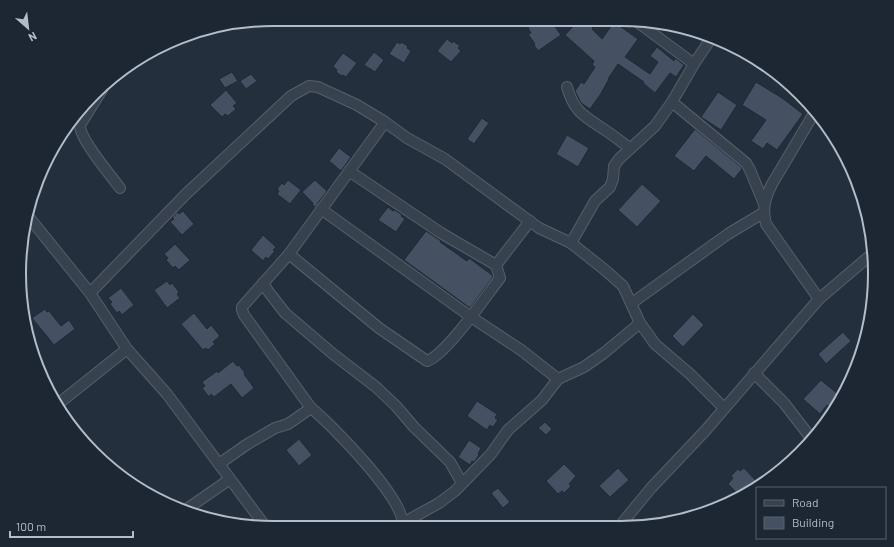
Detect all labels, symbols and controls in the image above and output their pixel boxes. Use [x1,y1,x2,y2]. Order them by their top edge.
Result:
north arrow [8,8,48,48]
text: N [27,30,39,45]
legend [756,487,886,539]
text: Road [792,495,819,509]
scale bar [10,513,133,539]
text: Building [792,515,834,529]
text: 100 m [16,519,46,533]

